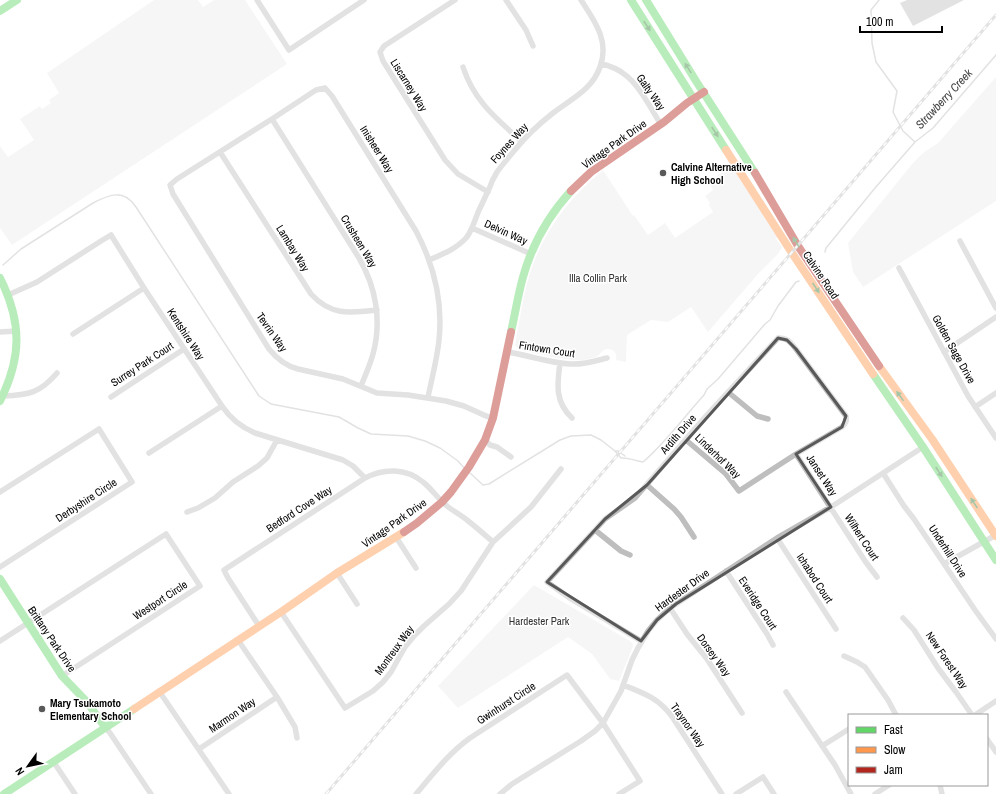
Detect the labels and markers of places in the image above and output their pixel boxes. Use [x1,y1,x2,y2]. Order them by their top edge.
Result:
place label: Calvine Alternative High School [671,160,752,187]
marker: Calvine Alternative High School [658,168,668,178]
place label: Mary Tsukamoto Elementary School [50,696,131,723]
marker: Mary Tsukamoto Elementary School [37,704,47,714]

